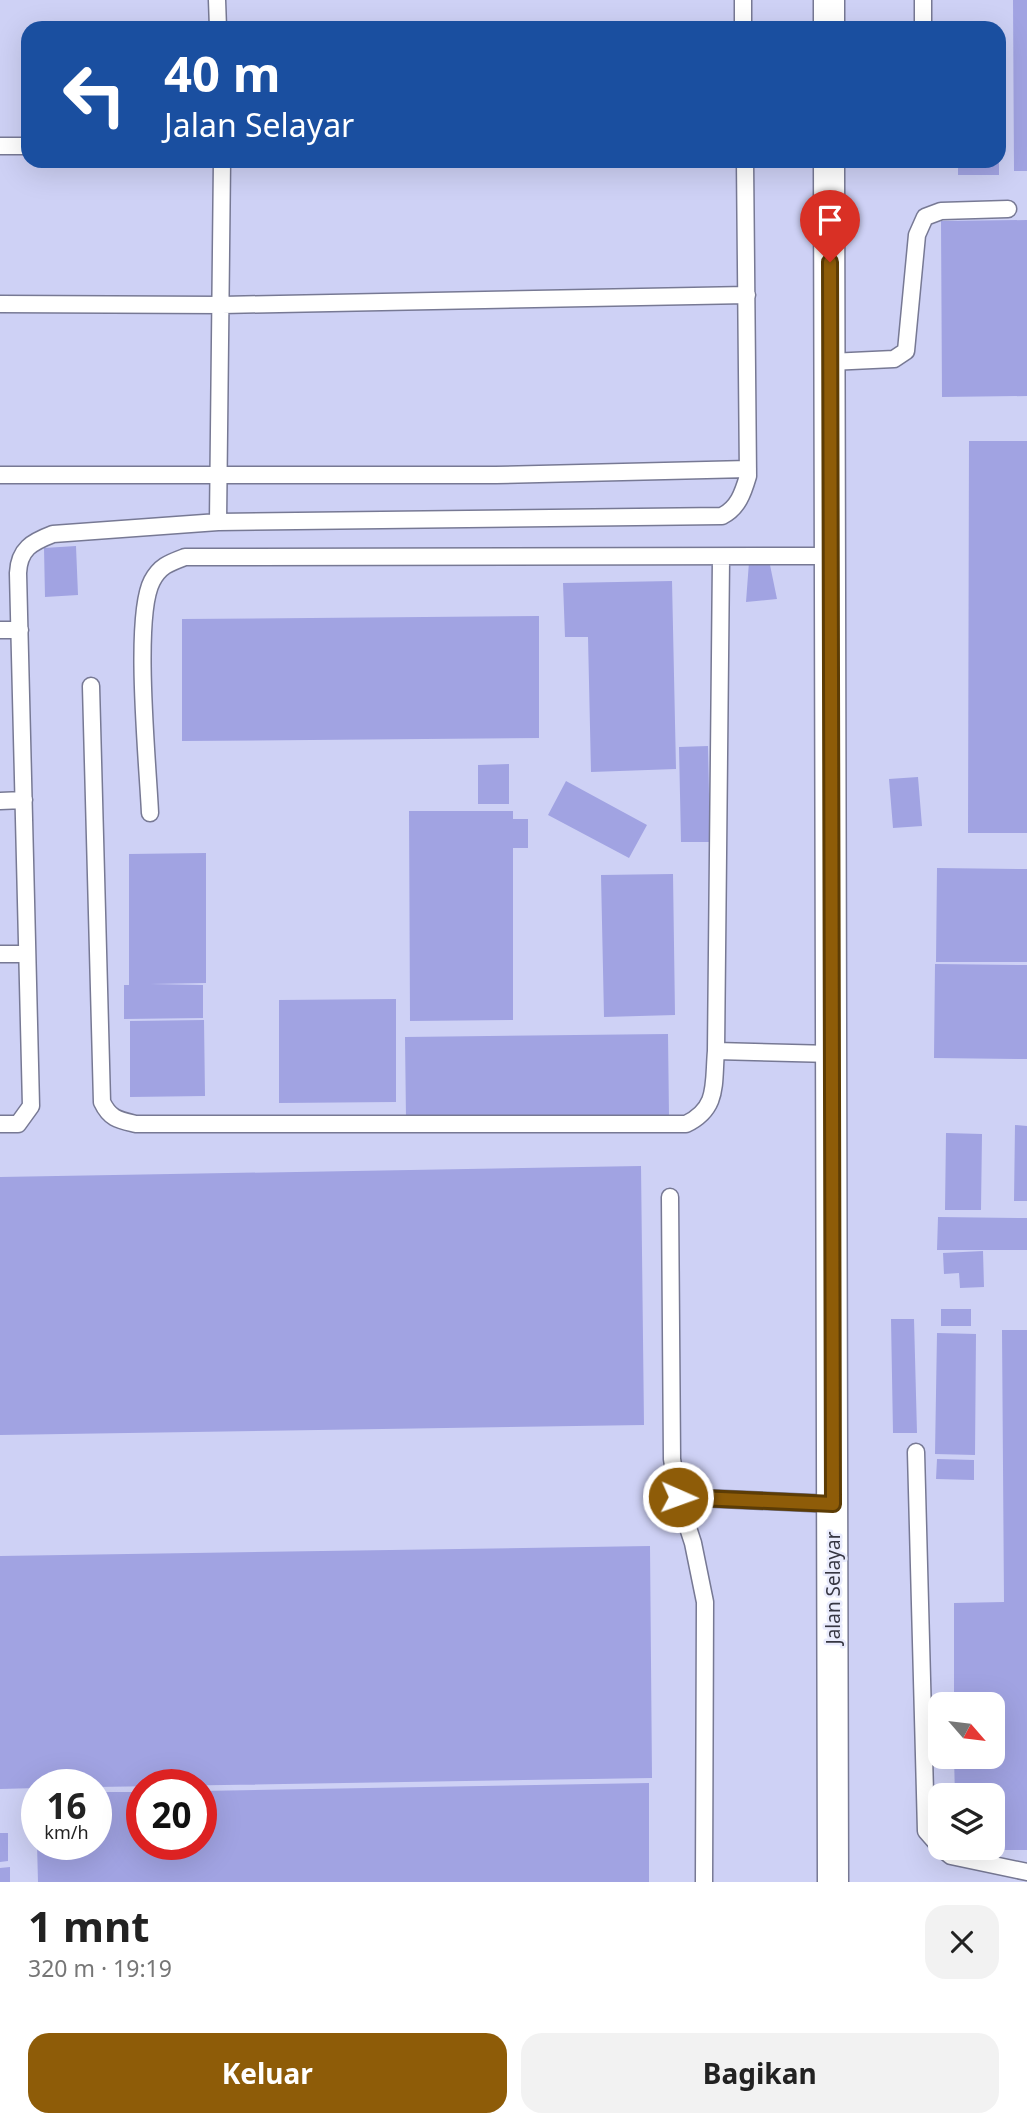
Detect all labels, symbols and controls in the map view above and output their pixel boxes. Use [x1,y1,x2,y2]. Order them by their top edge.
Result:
text: 40 m [164,40,281,106]
icon: left [49,49,140,140]
text: Jalan Selayar [164,103,354,146]
pin [800,190,860,262]
icon: arrive [811,201,849,239]
position arrow [641,1460,715,1534]
street label: Jalan Selayar [820,1531,846,1647]
north arrow [928,1692,1004,1769]
map controls [928,1692,1005,1860]
speed limit sign: 20 [126,1769,217,1860]
text: 16 [46,1782,87,1829]
button: layers [928,1783,1005,1860]
text: km/h [44,1820,89,1844]
text: 1 mnt [28,1897,149,1954]
button: close [925,1905,999,1979]
text: 320 m · 19:19 [28,1952,172,1984]
button: Keluar [28,2033,507,2113]
button: Bagikan [521,2033,999,2113]

